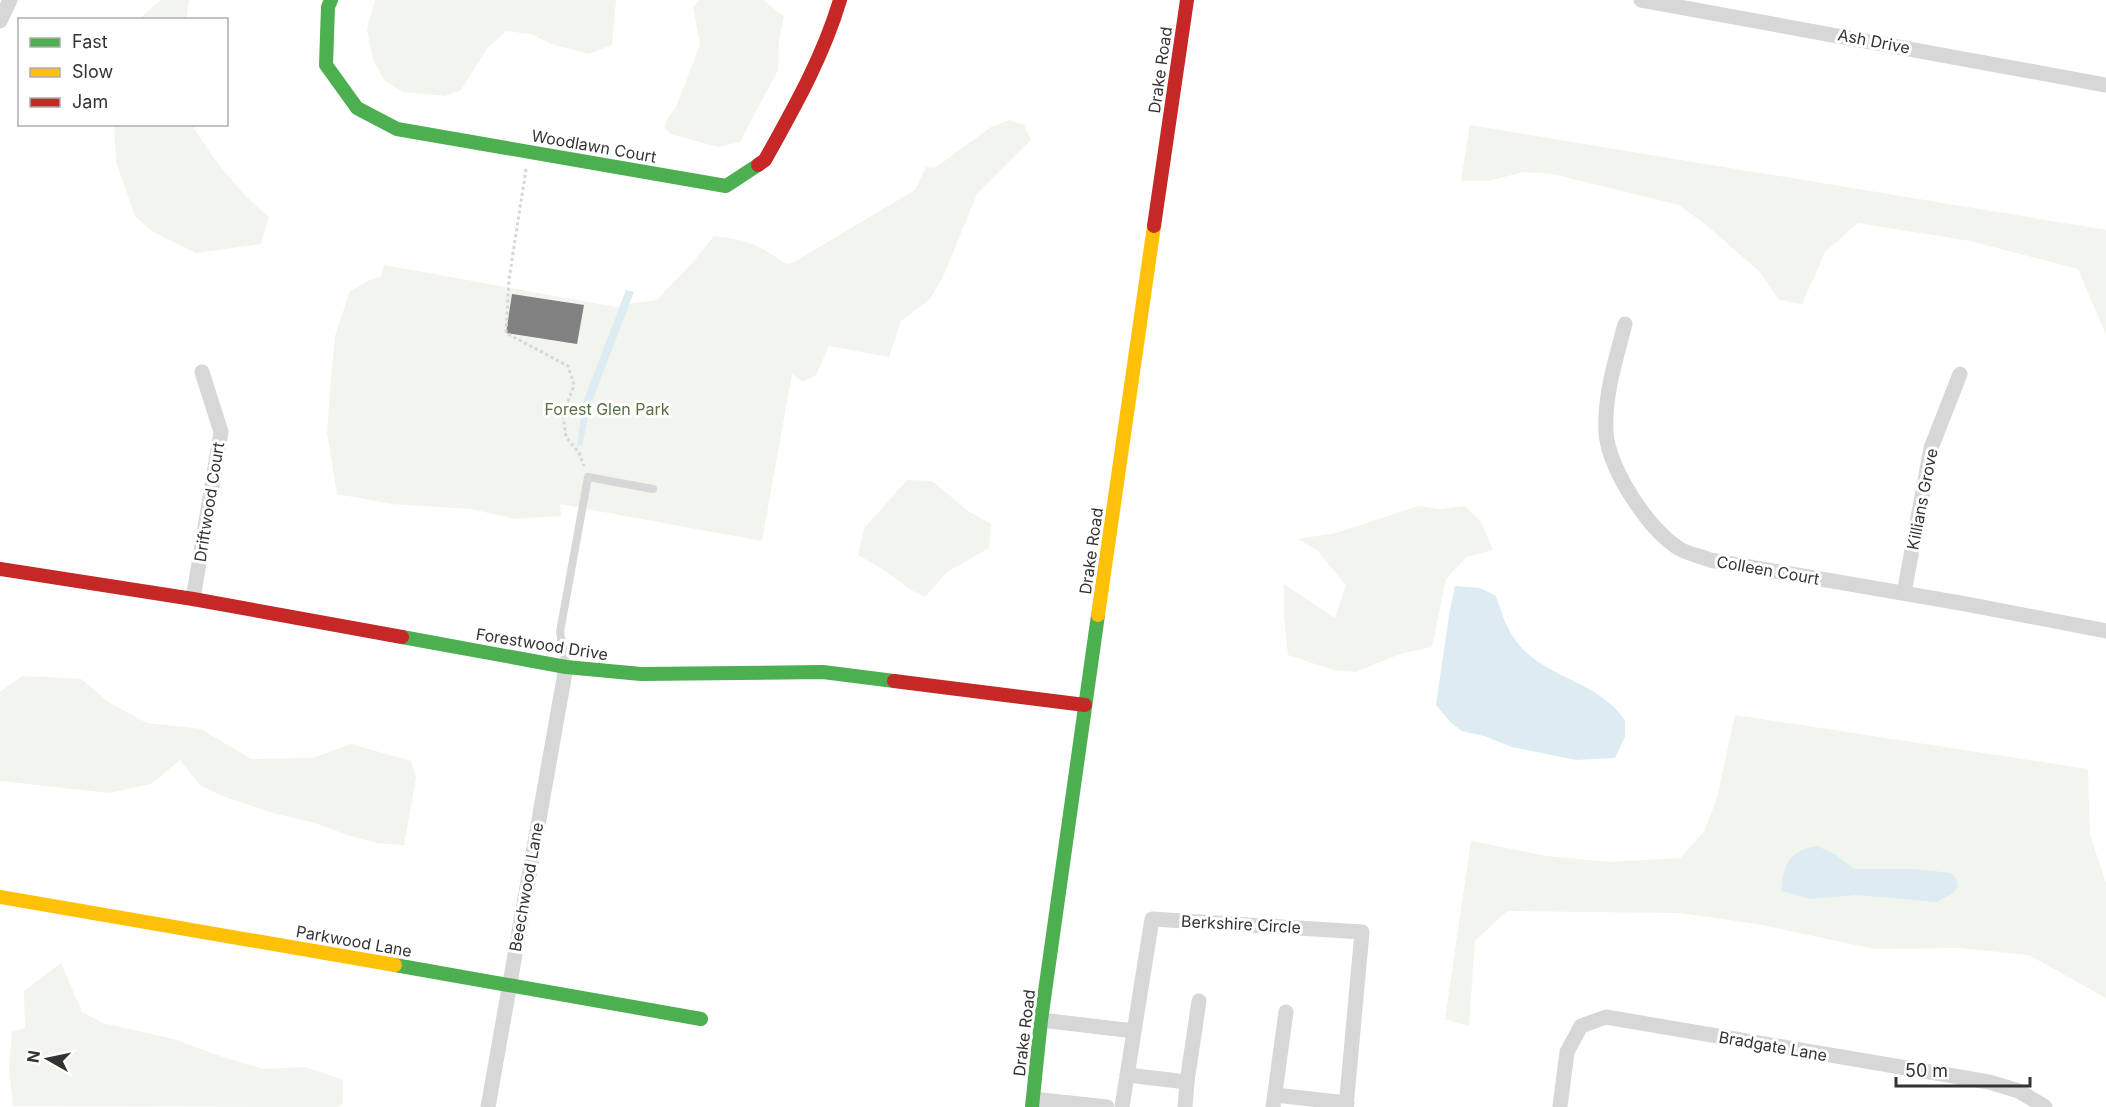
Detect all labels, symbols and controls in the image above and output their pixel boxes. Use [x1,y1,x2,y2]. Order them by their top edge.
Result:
legend [18,18,228,126]
street label: Ash Drive [1836,24,1912,58]
street label: Drake Road [1144,25,1176,115]
text: Fast [72,31,108,52]
text: Slow [72,61,113,82]
text: Jam [72,91,108,112]
street label: Woodlawn Court [530,125,658,167]
park label: Forest Glen Park [544,399,670,419]
street label: Driftwood Court [190,441,228,563]
street label: Killians Grove [1902,447,1942,551]
street label: Drake Road [1075,506,1107,596]
street label: Colleen Court [1715,551,1821,589]
street label: Forestwood Drive [475,624,609,664]
street label: Beechwood Lane [505,821,547,953]
street label: Berkshire Circle [1181,911,1301,937]
street label: Parkwood Lane [294,921,414,961]
street label: Drake Road [1009,988,1039,1078]
street label: Bradgate Lane [1717,1027,1829,1065]
north arrow [18,1029,78,1089]
text: N [22,1049,44,1064]
scale bar [1896,1050,2030,1088]
text: 50 m [1905,1060,1948,1081]

